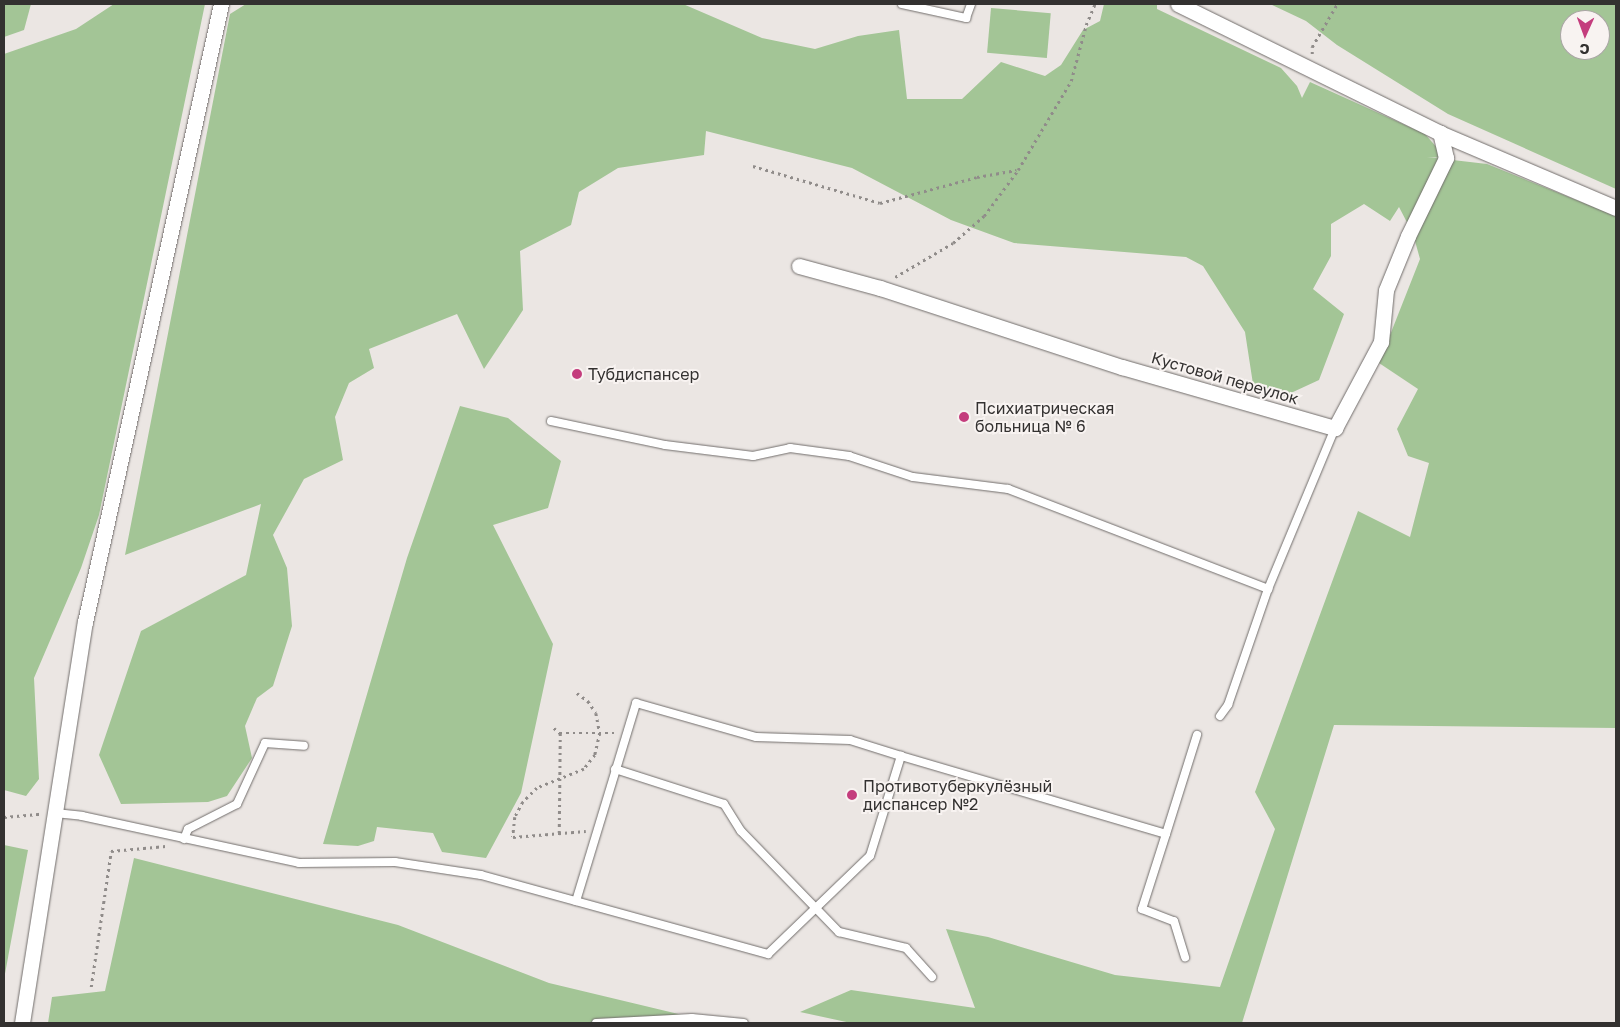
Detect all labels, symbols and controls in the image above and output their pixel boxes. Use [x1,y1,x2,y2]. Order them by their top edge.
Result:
north arrow [1560,10,1610,60]
text: С [1579,41,1590,58]
street label: Кустовой переулок [1149,348,1301,408]
place label: Тубдиспансер [588,364,699,384]
marker: Тубдиспансер [570,367,584,381]
place label: Психиатрическая больница № 6 [975,398,1114,436]
marker: Психиатрическая больница № 6 [957,410,971,424]
place label: Противотуберкулёзный диспансер №2 [863,776,1052,814]
marker: Противотуберкулёзный диспансер №2 [845,788,859,802]

